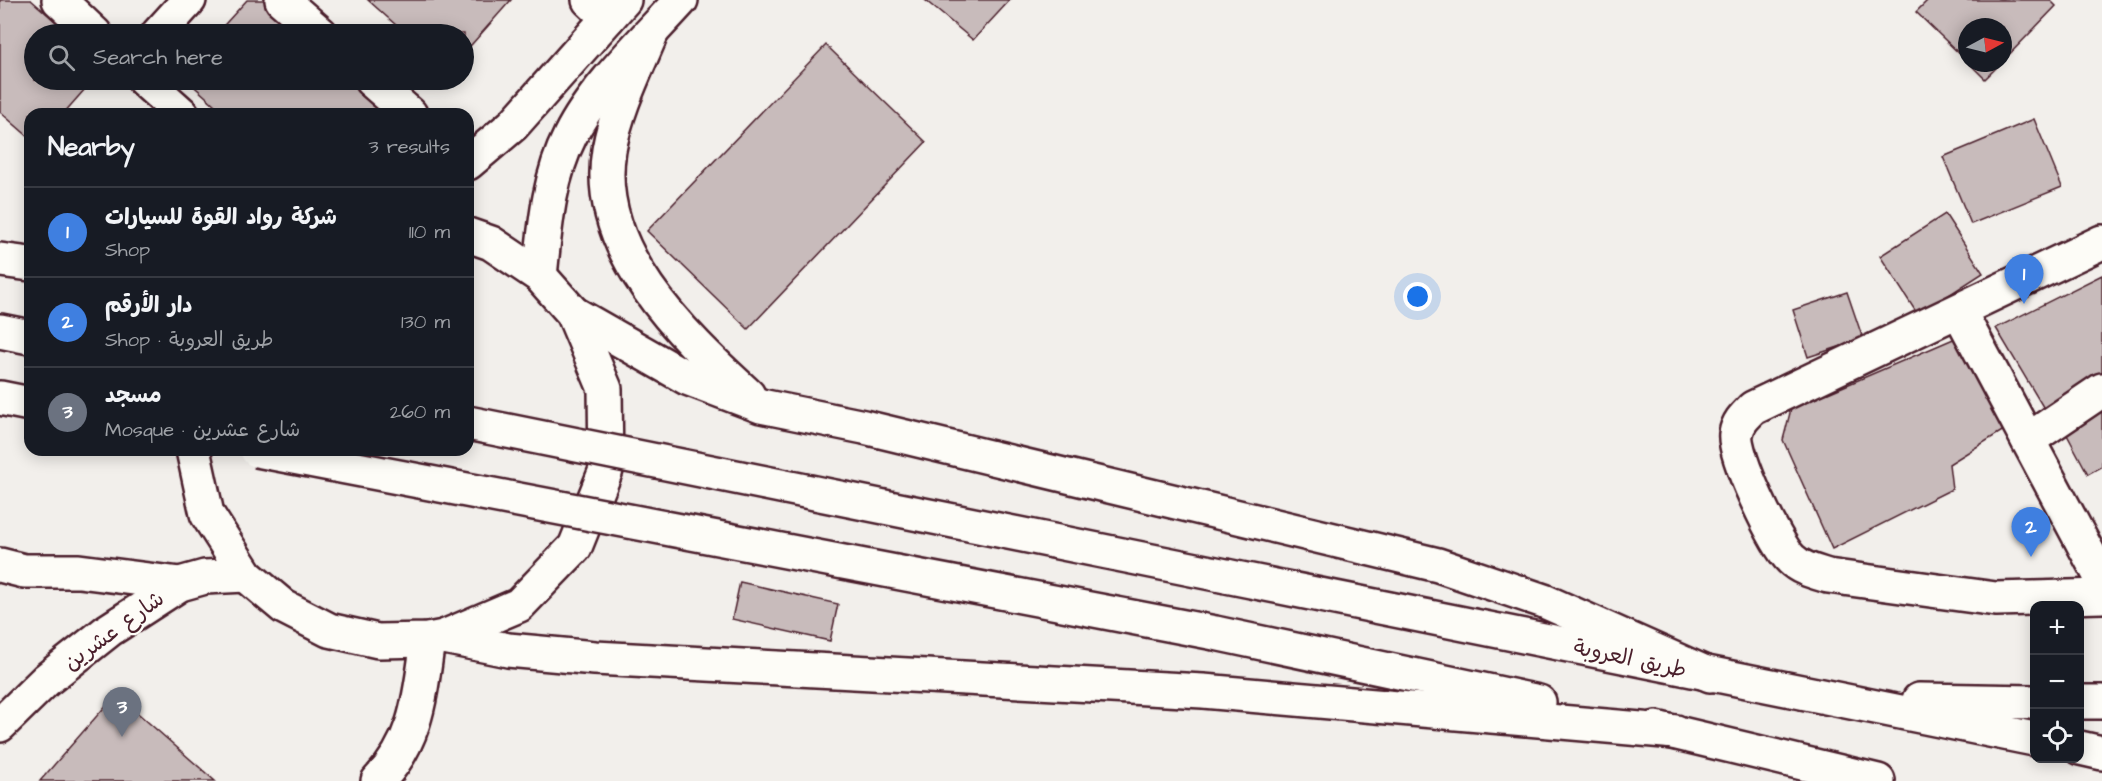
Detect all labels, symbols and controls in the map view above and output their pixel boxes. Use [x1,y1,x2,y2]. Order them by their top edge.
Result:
north arrow [1958,18,2012,72]
search box [24,24,474,90]
icon: search [45,41,78,74]
text: Search here [93,42,223,73]
text: Nearby [48,129,135,165]
text: 3 results [368,133,450,161]
text: شركة رواد القوة للسيارات [105,202,337,233]
text: 1 [66,218,69,246]
text: 110 m [409,218,450,246]
text: Shop [105,236,150,264]
pin: 1 [2004,254,2044,304]
your location [1403,282,1432,311]
text: دار الأرقم [105,290,193,321]
text: 2 [62,308,73,336]
text: 130 m [401,308,450,336]
text: Shop · طريق العروبة [105,326,273,354]
text: مسجد [105,380,161,411]
text: 3 [62,398,73,426]
text: 260 m [390,398,450,426]
text: Mosque · شارع عشرين [105,416,300,444]
pin: 2 [2012,508,2050,557]
street label: شارع عشرين [57,584,171,678]
map controls [2030,601,2084,763]
button: + [2030,601,2084,655]
street label: طريق العروبة [1571,632,1689,686]
button: − [2030,655,2084,709]
pin: 3 [102,688,142,737]
button: locate [2030,709,2084,763]

